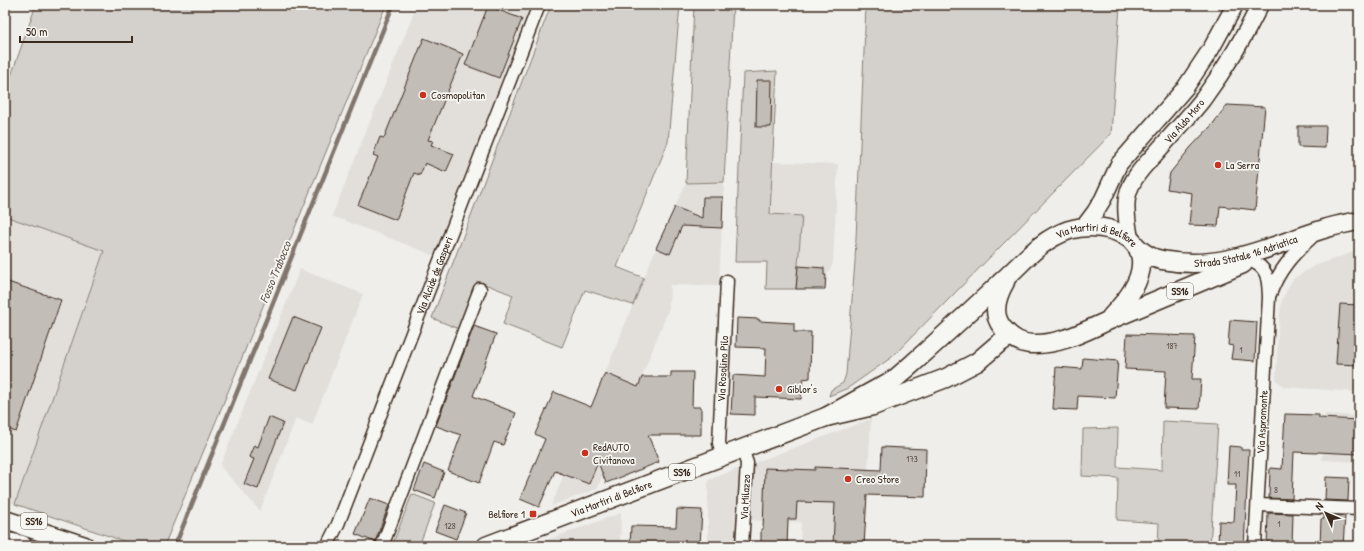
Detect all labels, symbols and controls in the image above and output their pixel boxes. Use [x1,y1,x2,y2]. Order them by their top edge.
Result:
scale bar [20,18,132,44]
text: 50 m [26,23,47,40]
place label: Cosmopolitan [431,88,485,102]
marker: Cosmopolitan [418,90,428,100]
street label: Via Aldo Moro [1161,96,1208,146]
place label: La Serra [1226,158,1260,172]
marker: La Serra [1213,160,1223,170]
street label: Via Martiri di Belfiore [1053,220,1141,250]
street label: Strada Statale 16 Adriatica [1194,231,1300,270]
street label: Via Alcide de Gasperi [413,235,456,317]
water label: Fosso Trabocco [255,238,295,305]
road number: SS16 [1167,283,1193,299]
street label: Via Rosolino Pilo [714,335,731,402]
house number: 187 [1166,340,1178,352]
house number: 1 [1239,344,1243,356]
place label: Giblor's [787,382,817,396]
marker: Giblor's [774,384,784,394]
street label: Via Aspromonte [1253,389,1271,454]
place label: RedAUTO Civitanova [593,440,635,467]
marker: RedAUTO Civitanova [580,448,590,458]
house number: 173 [906,453,918,465]
road number: SS16 [669,464,695,480]
house number: 11 [1234,468,1240,480]
place label: Creo Store [856,472,900,486]
street label: Via Milazzo [737,473,753,520]
marker: Creo Store [843,474,853,484]
street label: Via Martiri di Belfiore [569,476,654,520]
house number: 8 [1274,484,1278,496]
north arrow [1306,493,1346,533]
text: N [1312,499,1326,513]
place label: Belfiore 1 [488,507,525,521]
marker: Belfiore 1 [528,509,538,519]
road number: SS16 [21,513,47,529]
house number: 1 [1277,518,1281,530]
house number: 128 [444,520,456,532]

